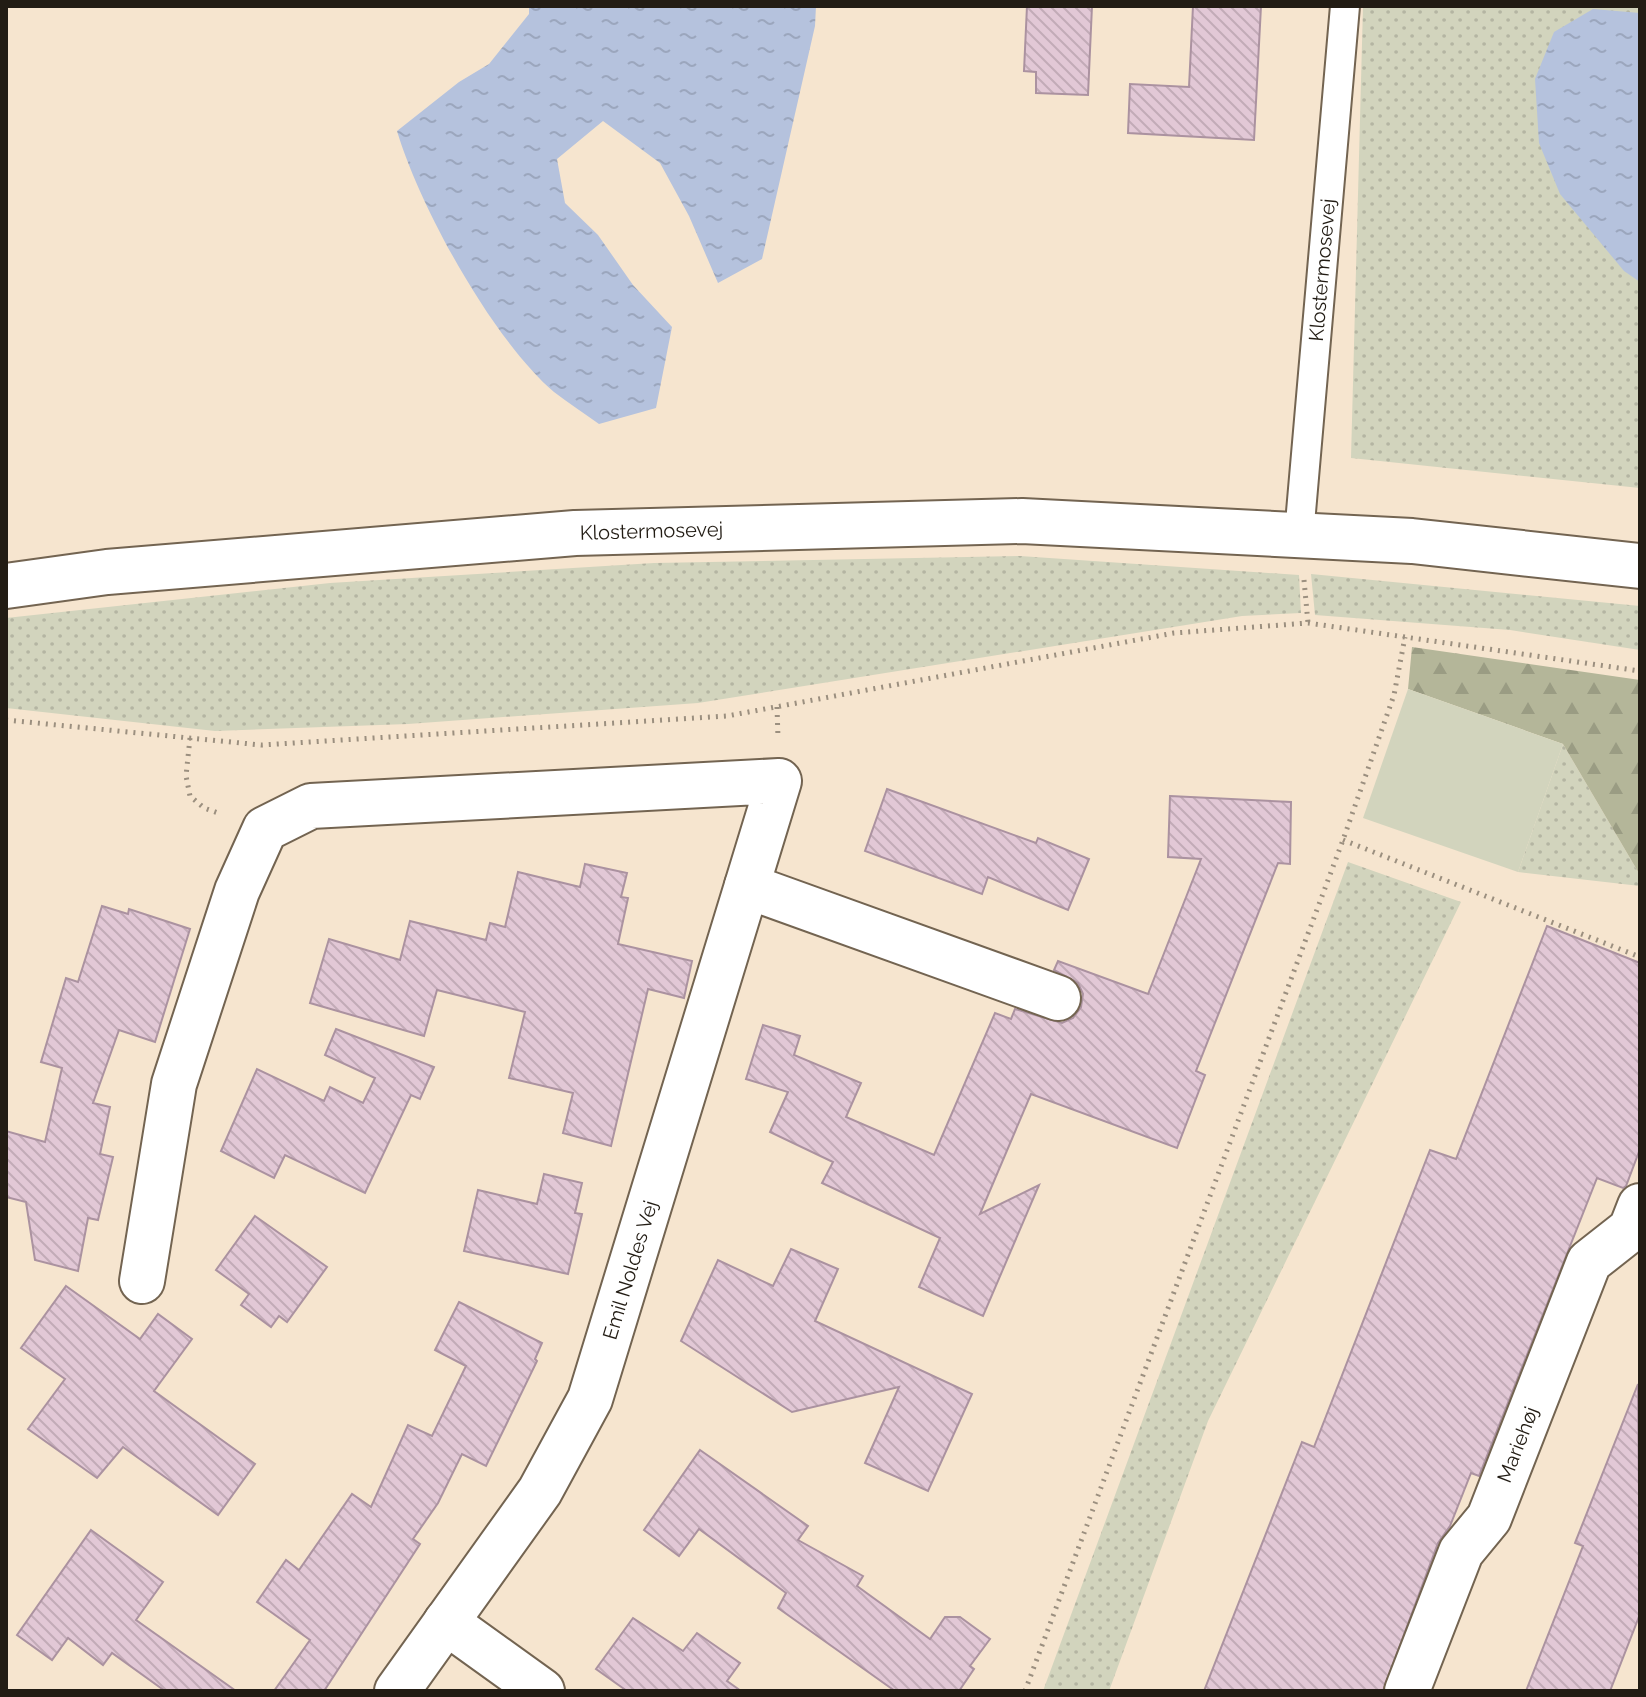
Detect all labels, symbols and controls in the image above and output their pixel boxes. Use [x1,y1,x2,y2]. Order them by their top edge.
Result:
street label: Klostermosevej [1304,198,1340,342]
street label: Klostermosevej [579,517,723,545]
street label: Emil Noldes Vej [597,1198,663,1342]
street label: Mariehøj [1492,1403,1543,1486]

